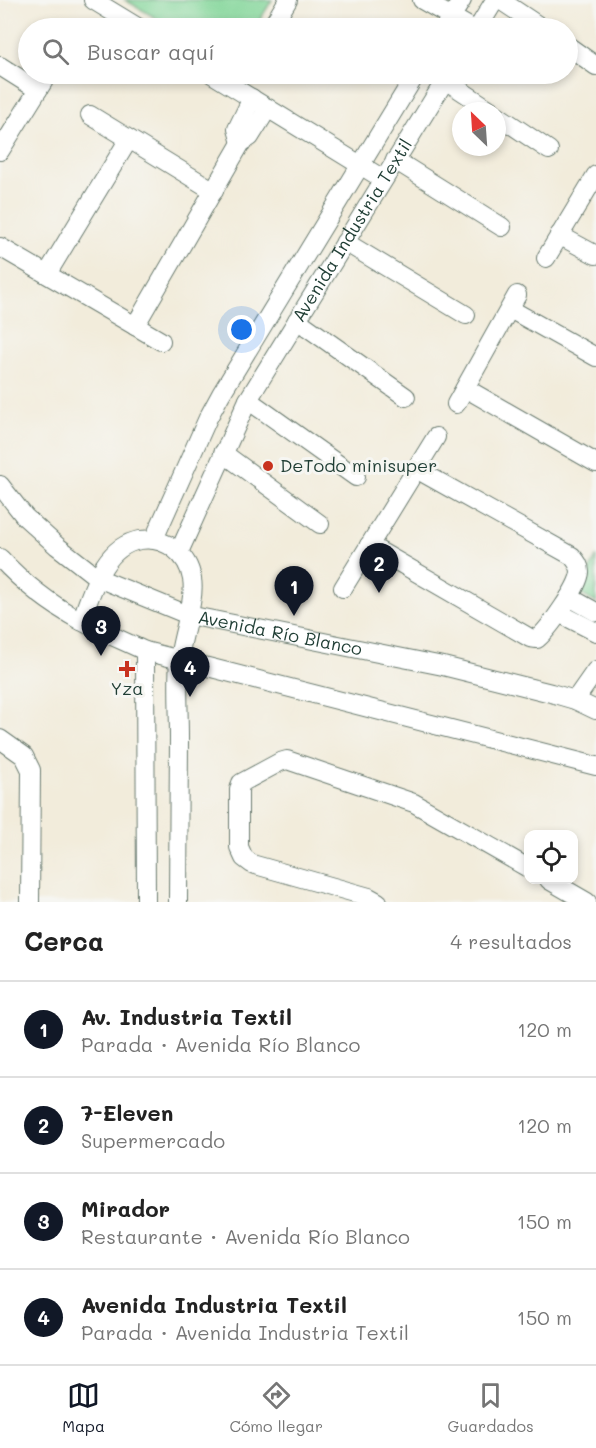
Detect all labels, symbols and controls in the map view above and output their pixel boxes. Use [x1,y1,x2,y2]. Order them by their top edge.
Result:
search box [18,18,578,84]
icon: search [39,35,72,68]
text: Buscar aquí [87,37,215,66]
north arrow [452,102,506,156]
street label: Avenida Industria Textil [286,134,417,326]
your location [227,315,256,344]
place label: DeTodo minisuper [280,453,437,477]
marker: DeTodo minisuper [261,459,275,473]
pin: 2 [360,544,398,593]
pin: 1 [274,566,314,616]
street label: Avenida Río Blanco [196,604,365,661]
pin: 3 [82,606,120,656]
pin: 4 [170,648,210,697]
marker: Yza [120,662,134,676]
place label: Yza [110,676,144,700]
map controls [524,830,578,884]
button: locate [524,830,578,884]
text: Cerca [24,924,104,958]
text: 4 resultados [450,928,572,954]
text: Av. Industria Textil [81,1002,292,1031]
text: 1 [39,1016,48,1042]
text: 120 m [517,1016,572,1042]
text: Parada · Avenida Río Blanco [81,1031,360,1057]
text: 7-Eleven [81,1098,173,1127]
text: 2 [38,1112,49,1138]
text: 120 m [517,1112,572,1138]
text: Supermercado [81,1127,225,1153]
text: Mirador [81,1194,170,1223]
text: 3 [38,1208,50,1234]
text: 150 m [517,1208,572,1234]
text: Restaurante · Avenida Río Blanco [81,1223,410,1249]
text: Avenida Industria Textil [81,1290,347,1319]
text: 4 [37,1304,50,1330]
text: 150 m [517,1304,572,1330]
text: Parada · Avenida Industria Textil [81,1319,409,1345]
tab: Mapa [62,1379,105,1436]
tab: Cómo llegar [229,1379,323,1436]
tab: Guardados [448,1379,534,1436]

